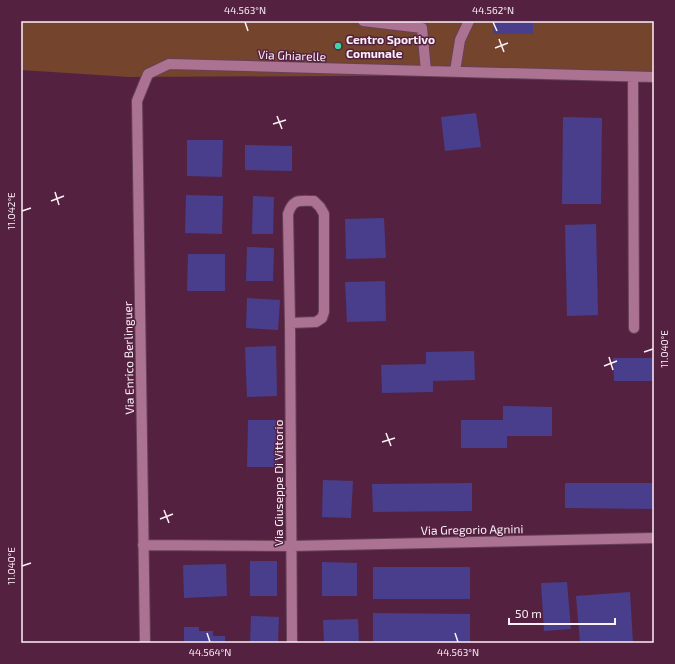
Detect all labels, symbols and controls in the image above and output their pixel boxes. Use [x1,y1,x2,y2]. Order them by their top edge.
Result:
text: 44.563°N [224,4,266,16]
text: 44.562°N [472,4,514,16]
place label: Centro Sportivo Comunale [346,32,435,60]
marker: Centro Sportivo Comunale [333,41,343,51]
street label: Via Ghiarelle [258,47,326,63]
text: 11.042°E [5,192,17,230]
street label: Via Enrico Berlinguer [120,301,136,415]
text: 11.040°E [658,330,670,368]
street label: Via Giuseppe Di Vittorio [271,419,285,546]
street label: Via Gregorio Agnini [421,521,523,537]
text: 11.040°E [5,547,17,585]
scale bar [509,600,615,626]
text: 50 m [515,606,542,620]
text: 44.564°N [189,646,231,658]
text: 44.563°N [437,646,479,658]

